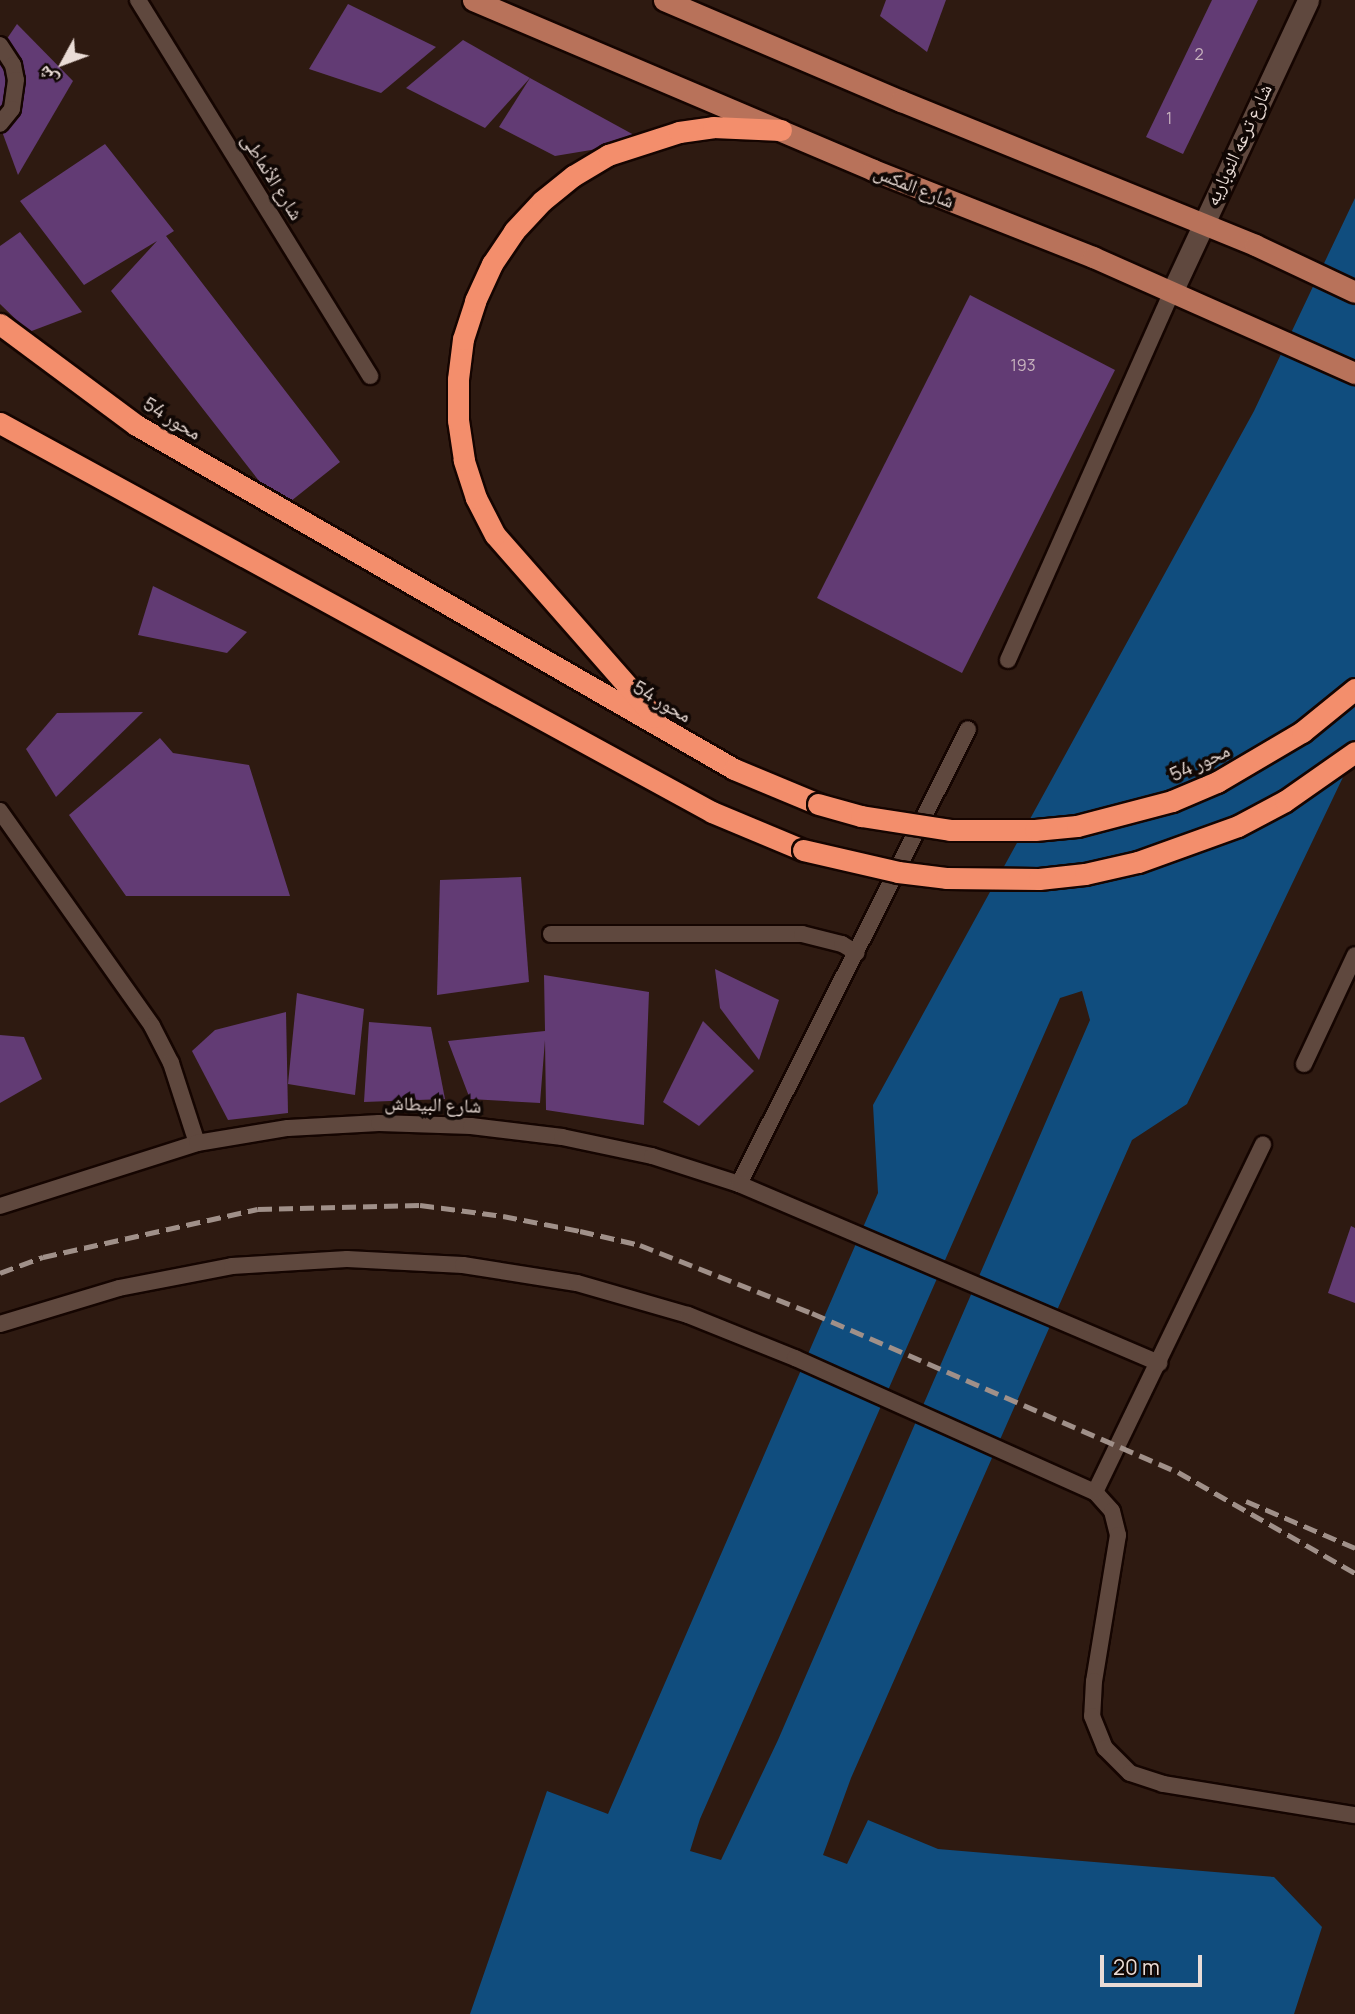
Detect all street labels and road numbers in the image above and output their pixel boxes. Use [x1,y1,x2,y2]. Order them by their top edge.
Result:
street label: شارع ترعه النوباريه [1201,81,1277,209]
street label: شارع الأنماطى [236,130,308,224]
street label: شارع المكس [871,161,957,213]
street label: محور 54 [139,393,205,445]
street label: محور 54 [629,676,695,728]
street label: محور 54 [1166,739,1234,787]
street label: شارع البيطاش [384,1092,482,1118]

